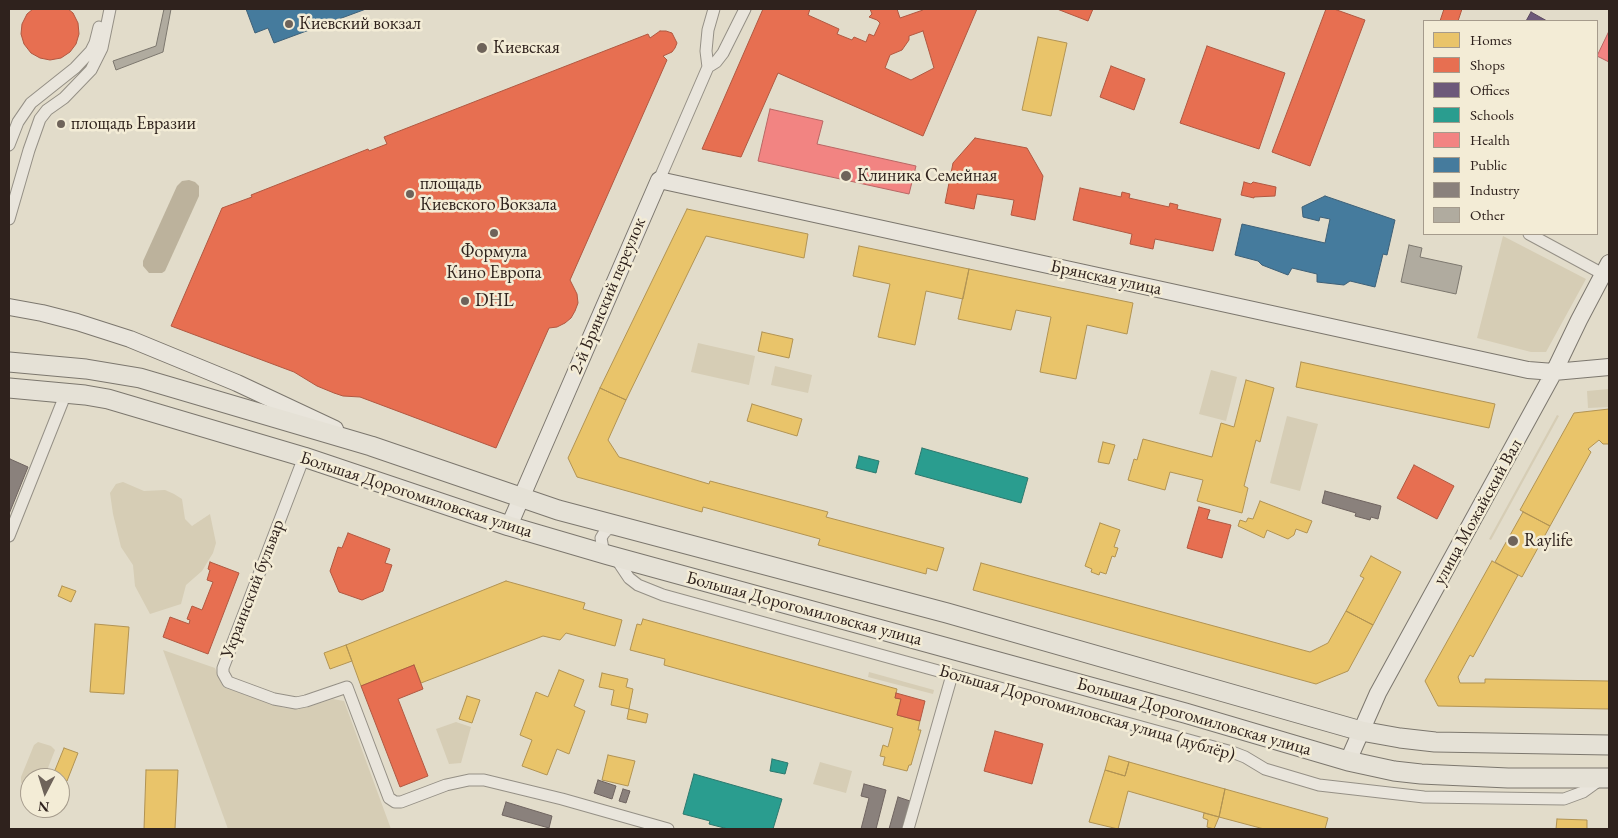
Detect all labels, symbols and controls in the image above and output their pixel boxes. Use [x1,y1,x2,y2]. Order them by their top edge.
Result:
place label: Киевский вокзал [299,13,421,35]
marker: Киевский вокзал [283,18,295,30]
legend [1423,20,1598,235]
text: Homes [1470,30,1512,49]
place label: Киевская [493,37,560,59]
marker: Киевская [475,41,489,55]
text: Shops [1470,55,1505,74]
text: Offices [1470,80,1510,99]
text: Schools [1470,105,1514,124]
place label: площадь Евразии [71,113,196,135]
marker: площадь Евразии [55,118,67,130]
text: Health [1470,130,1510,149]
text: Public [1470,155,1507,174]
place label: Клиника Семейная [857,165,997,187]
marker: Клиника Семейная [839,169,853,183]
place label: площадь Киевского Вокзала [420,173,557,215]
text: Industry [1470,180,1520,199]
marker: площадь Киевского Вокзала [404,188,416,200]
text: Other [1470,205,1505,224]
street label: 2-й Брянский переулок [565,214,651,378]
marker: Формула Кино Европа [488,227,500,239]
place label: Формула Кино Европа [446,241,542,284]
street label: Брянская улица [1048,256,1164,300]
place label: DHL [475,290,514,312]
marker: DHL [459,295,471,307]
street label: улица Можайский Вал [1429,435,1527,589]
street label: Большая Дорогомиловская улица [297,447,535,543]
street label: Украинский бульвар [217,516,289,662]
place label: Raylife [1524,530,1573,552]
marker: Raylife [1506,534,1520,548]
street label: Большая Дорогомиловская улица [684,567,924,651]
street label: Большая Дорогомиловская улица (дублёр) [936,660,1238,766]
street label: Большая Дорогомиловская улица [1074,673,1314,761]
north arrow [20,768,70,818]
text: N [37,797,50,816]

